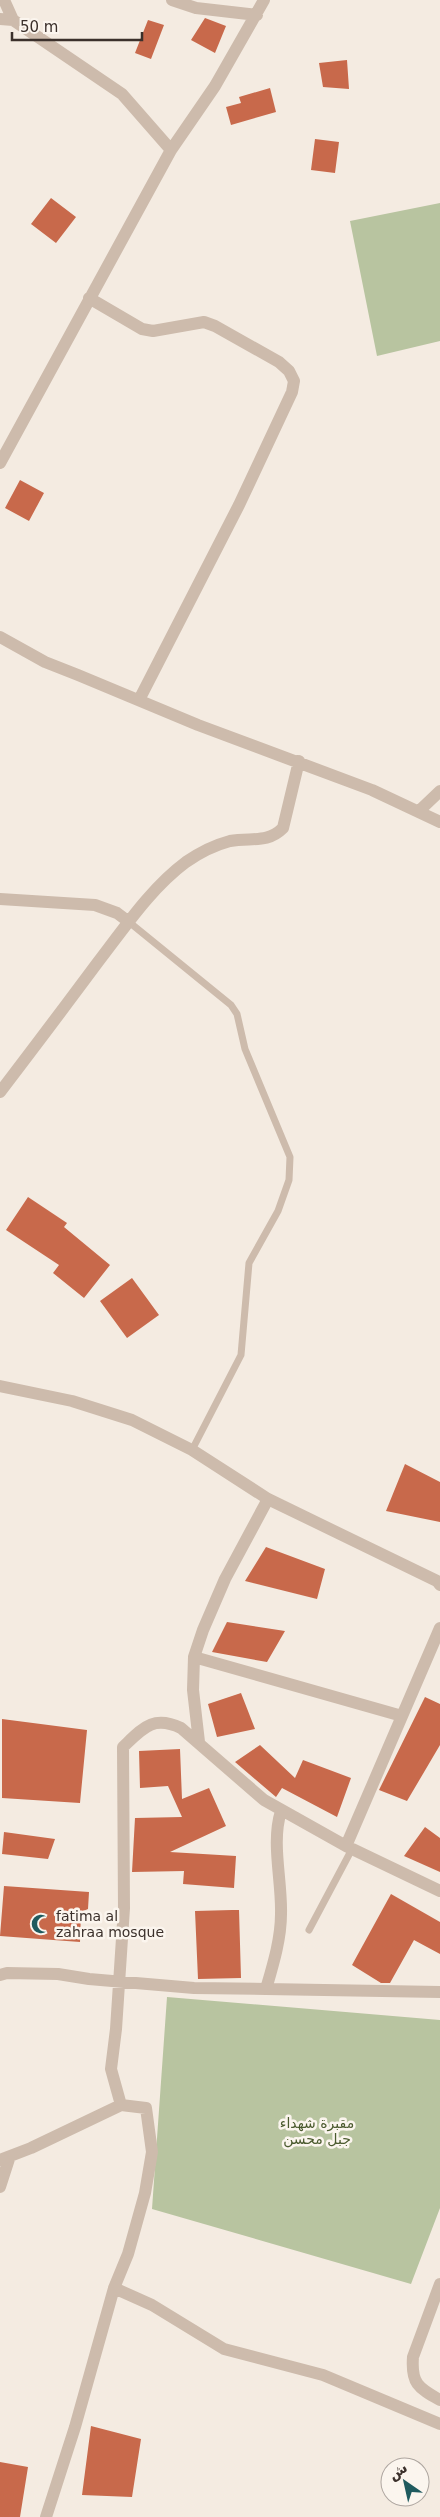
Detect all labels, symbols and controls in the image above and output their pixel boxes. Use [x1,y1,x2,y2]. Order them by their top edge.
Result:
scale bar [12,10,142,42]
text: 50 m [20,18,58,36]
place label: fatima al zahraa mosque [56,1908,164,1940]
mosque icon: fatima al zahraa mosque [30,1913,52,1935]
park label: مقبرة شهداء جبل محسن [280,2115,354,2148]
north arrow [380,2457,430,2507]
text: ش [385,2459,410,2483]

